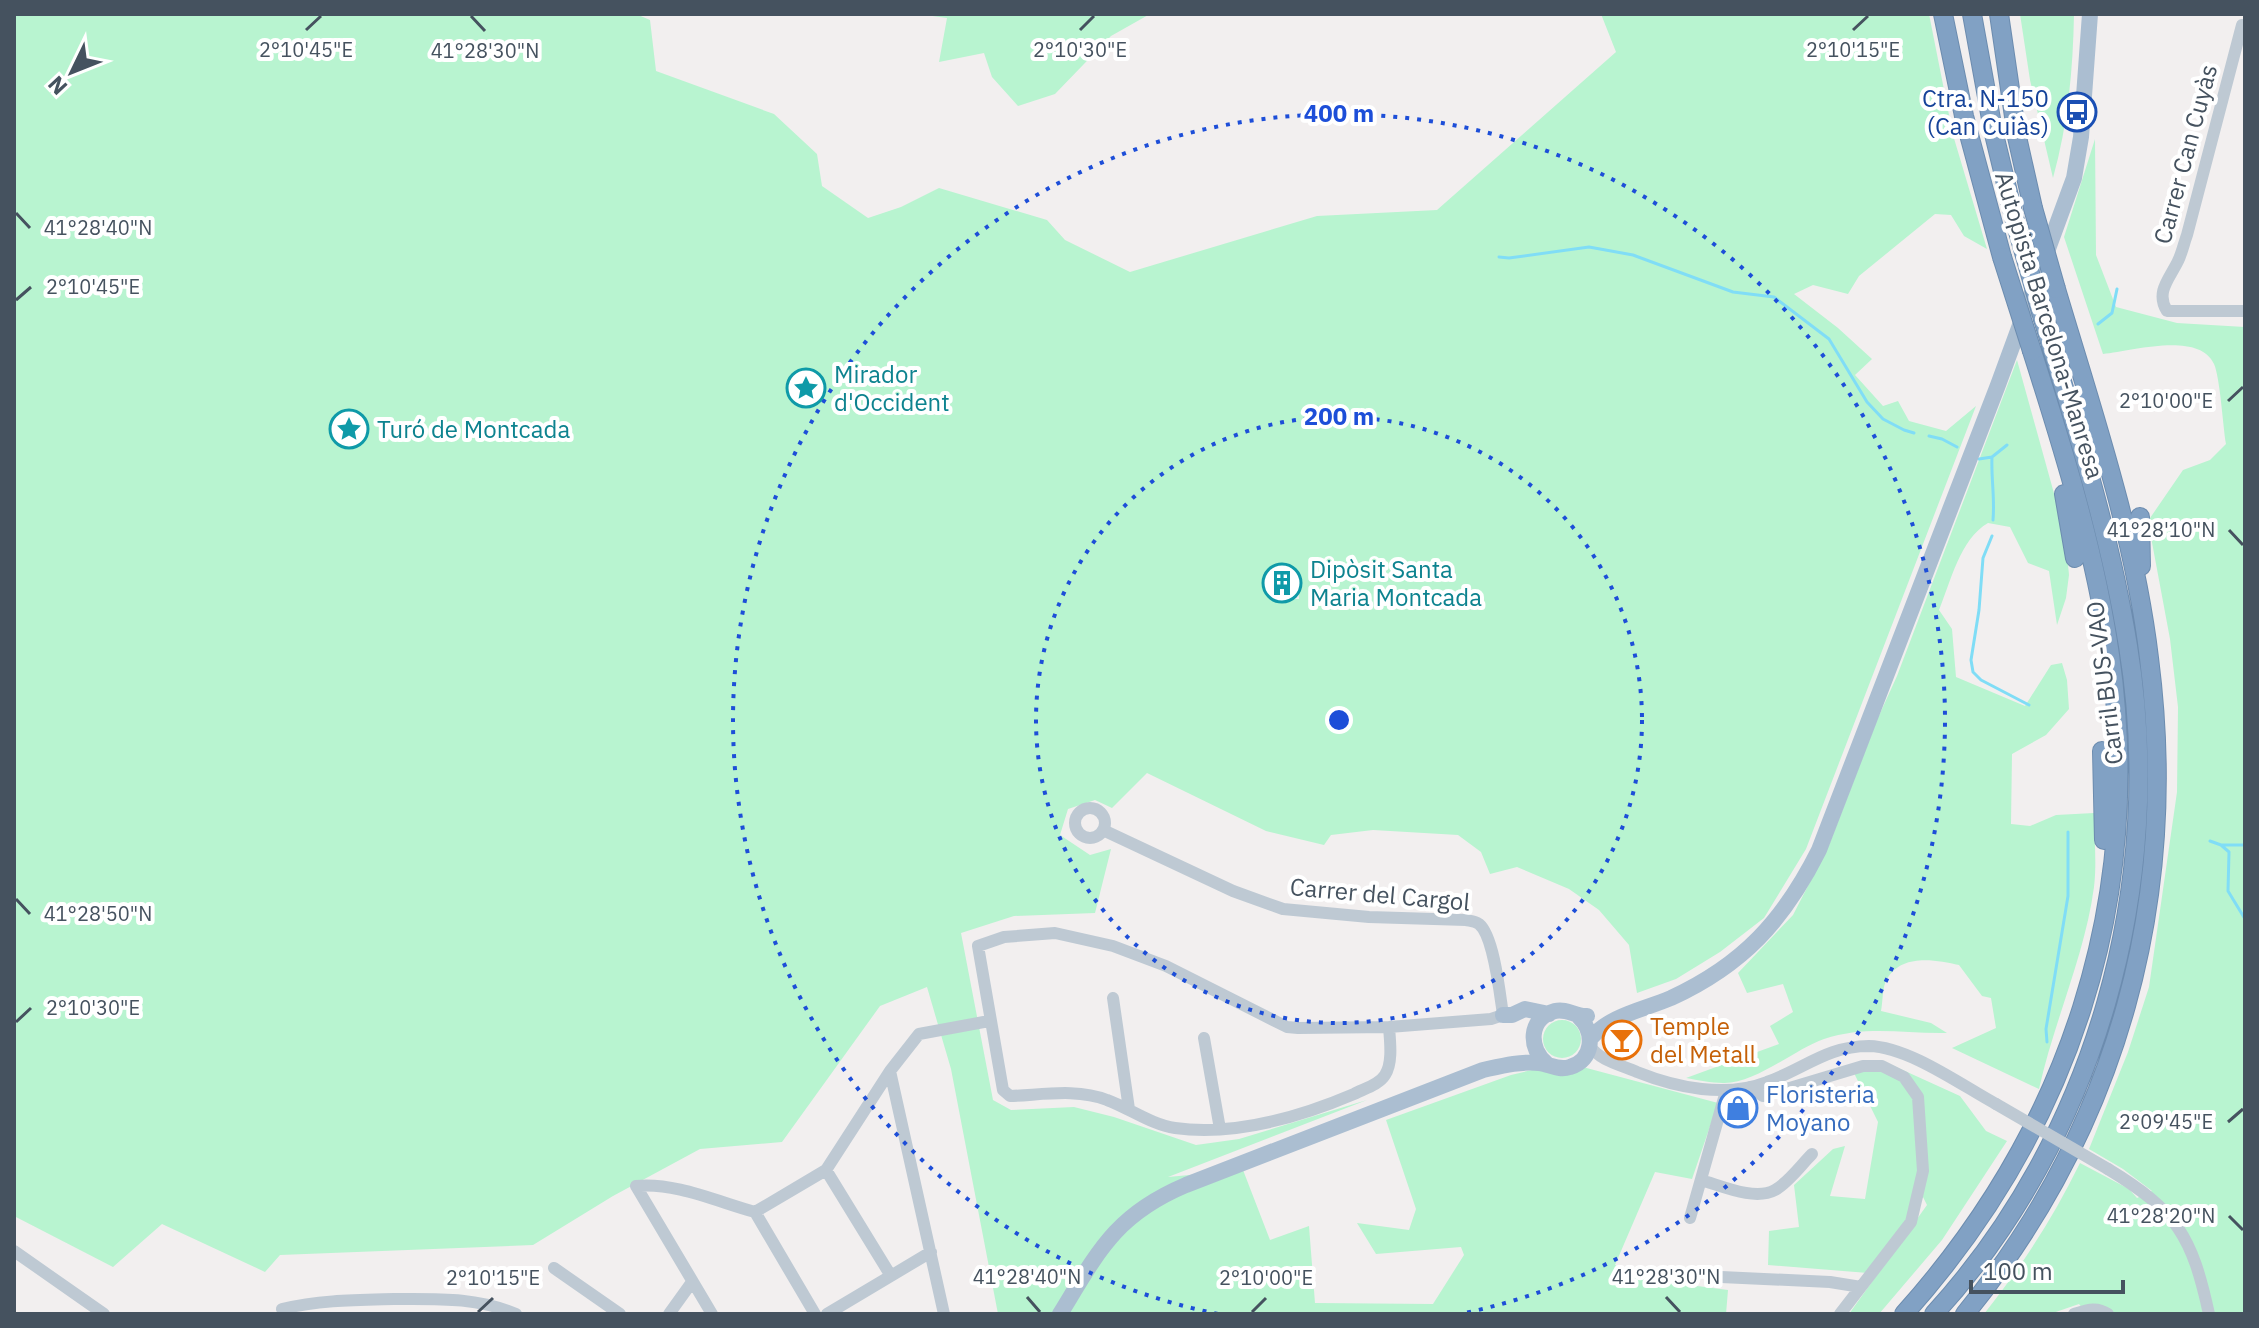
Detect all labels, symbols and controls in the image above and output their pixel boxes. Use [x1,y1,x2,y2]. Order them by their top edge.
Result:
north arrow [32,32,112,112]
text: 2°10'45"E [259,36,353,63]
text: 2°10'30"E [1033,36,1127,63]
text: 2°10'15"E [1806,36,1900,63]
text: 41°28'30"N [431,37,539,64]
street label: Carrer Can Cuyàs [2146,61,2224,247]
text: N [41,70,73,102]
place label: Ctra. N-150 (Can Cuiàs) [1922,82,2049,142]
bus stop icon: Ctra. N-150 (Can Cuiàs) [2056,91,2098,133]
text: 400 m [1304,97,1374,129]
street label: Autopista Barcelona-Manresa [1988,168,2112,483]
text: 41°28'40"N [44,214,152,241]
text: 2°10'45"E [46,273,140,300]
place label: Mirador d'Occident [834,358,950,418]
place icon: Mirador d'Occident [785,367,827,409]
text: 2°10'00"E [2119,387,2213,414]
text: 200 m [1304,400,1374,432]
place icon: Turó de Montcada [328,408,370,450]
place label: Turó de Montcada [377,413,570,445]
text: 41°28'10"N [2107,516,2215,543]
place label: Dipòsit Santa Maria Montcada [1310,553,1482,613]
building icon: Dipòsit Santa Maria Montcada [1261,562,1303,604]
street label: Carril BUS-VAO [2078,600,2130,766]
centre of rings [1325,706,1353,734]
street label: Carrer del Cargol [1289,870,1471,918]
text: 41°28'50"N [44,900,152,927]
text: 2°10'30"E [46,994,140,1021]
place label: Temple del Metall [1650,1010,1756,1070]
bar icon: Temple del Metall [1601,1019,1643,1061]
place label: Floristeria Moyano [1766,1078,1875,1138]
shop icon: Floristeria Moyano [1717,1087,1759,1129]
text: 2°09'45"E [2119,1108,2213,1135]
text: 41°28'20"N [2107,1202,2215,1229]
scale bar [1971,1244,2123,1294]
text: 100 m [1983,1255,2053,1287]
text: 41°28'40"N [973,1263,1081,1290]
text: 41°28'30"N [1612,1263,1720,1290]
text: 2°10'15"E [446,1264,540,1291]
text: 2°10'00"E [1219,1264,1313,1291]

